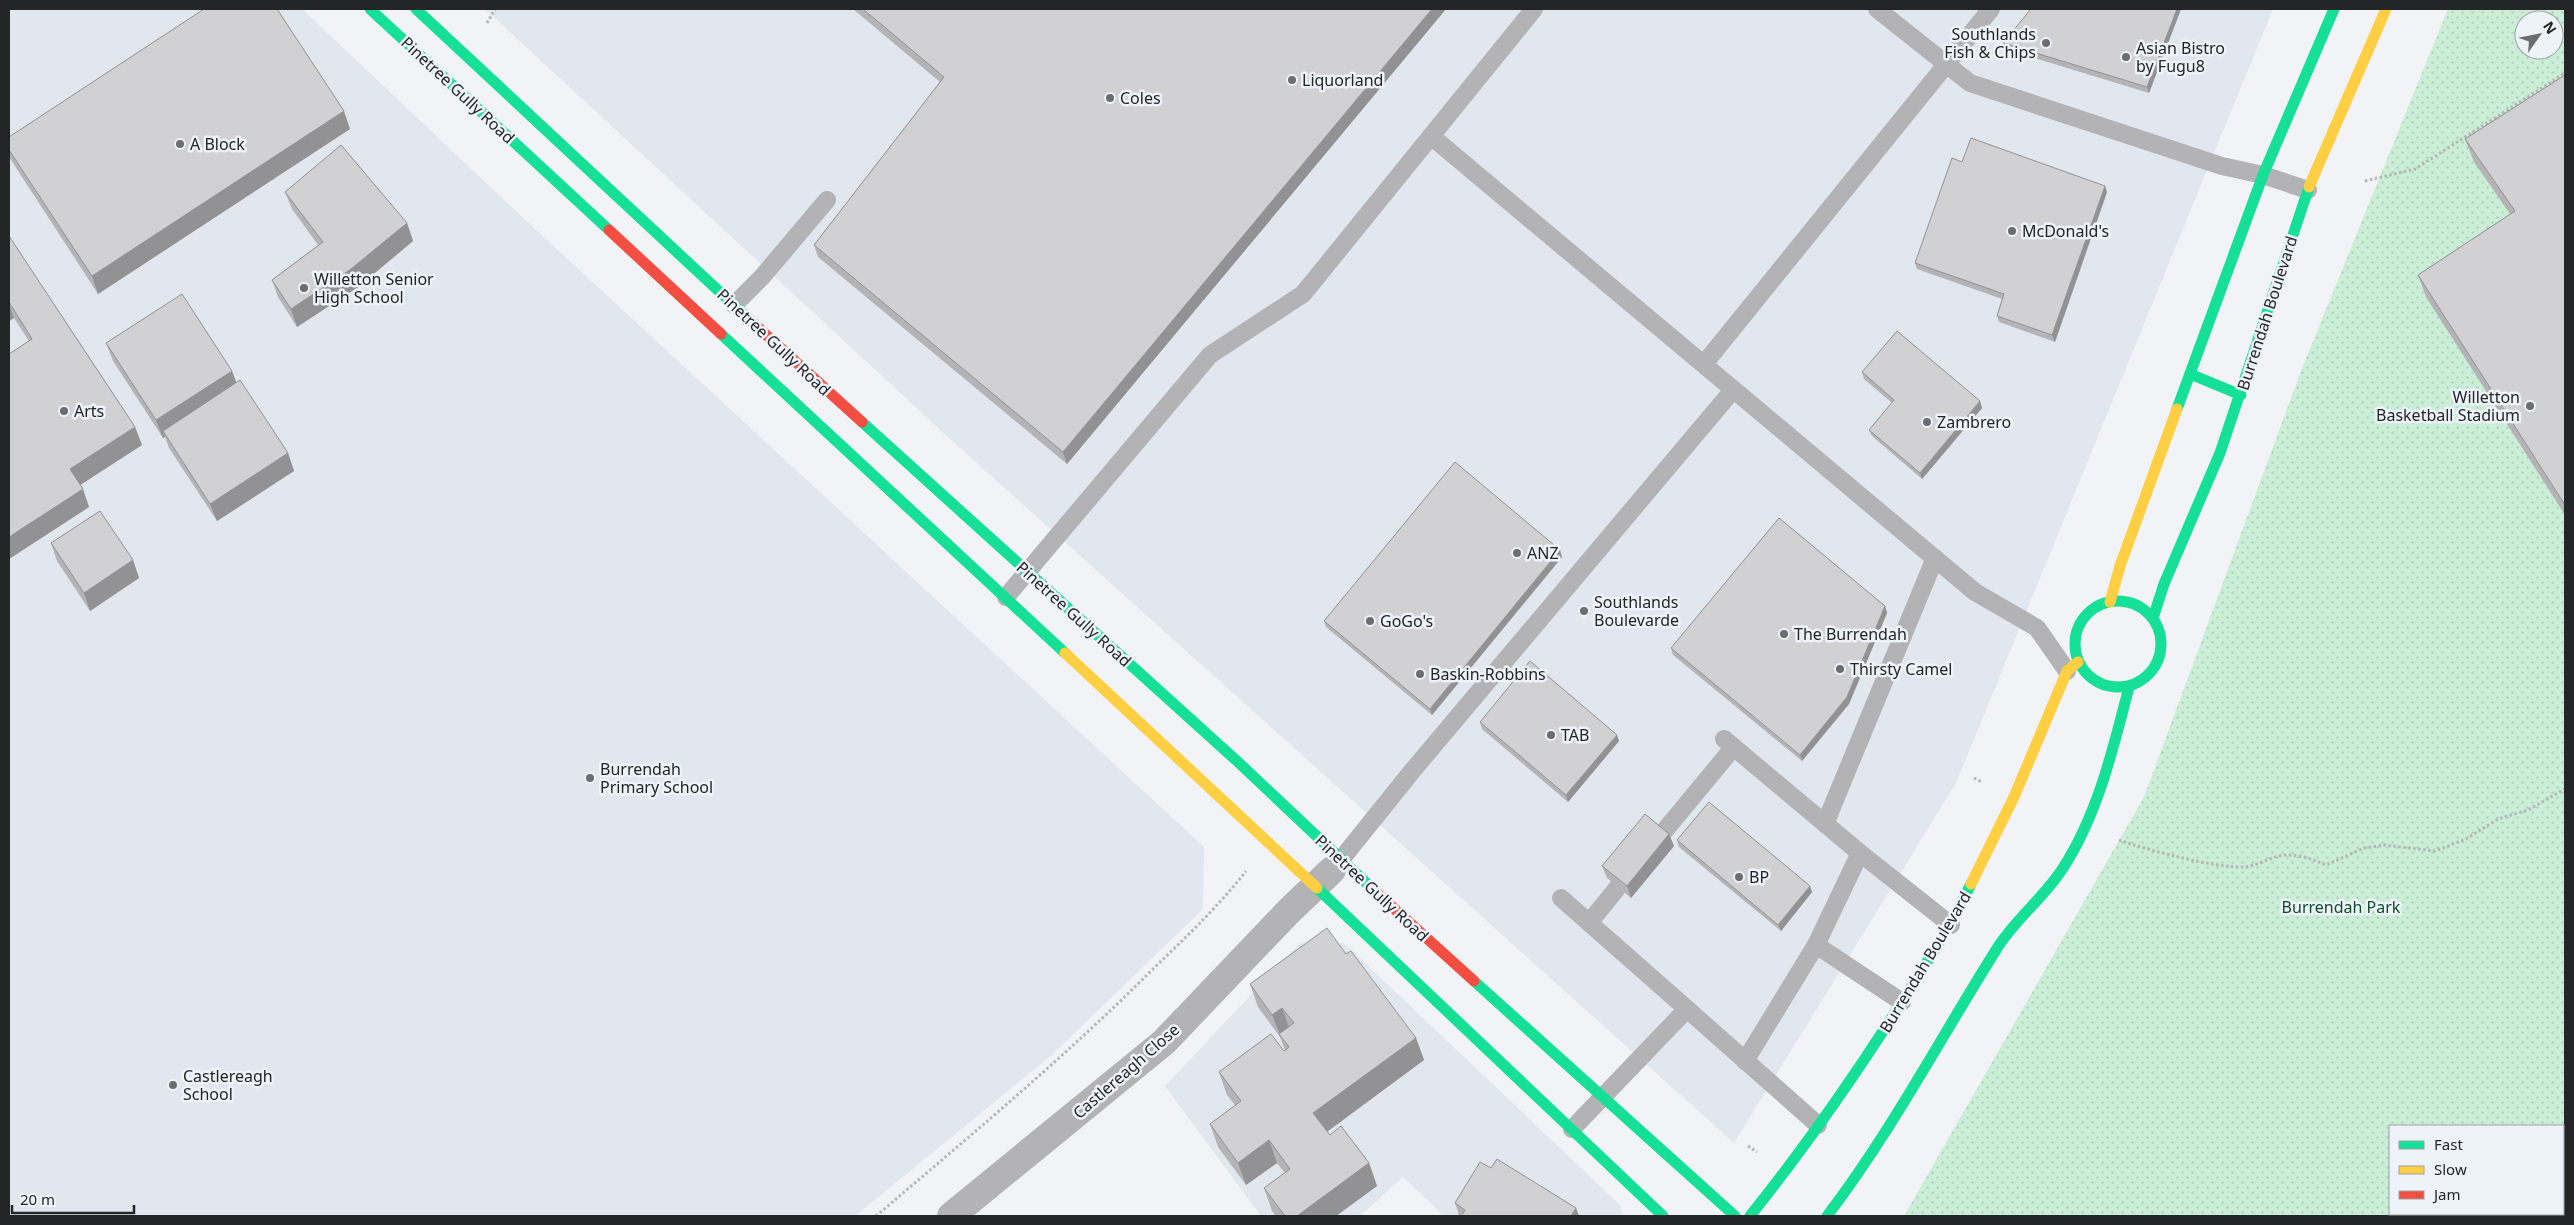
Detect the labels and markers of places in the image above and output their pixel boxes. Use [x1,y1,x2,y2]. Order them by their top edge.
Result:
place label: Southlands Fish & Chips [1944,23,2036,63]
marker: Southlands Fish & Chips [2040,37,2052,49]
place label: Asian Bistro by Fugu8 [2136,37,2225,77]
marker: Asian Bistro by Fugu8 [2120,51,2132,63]
place label: Liquorland [1302,69,1383,91]
marker: Liquorland [1286,74,1298,86]
place label: Coles [1120,87,1161,109]
marker: Coles [1104,92,1116,104]
place label: A Block [190,133,245,155]
marker: A Block [174,138,186,150]
place label: McDonald's [2022,220,2109,242]
marker: McDonald's [2006,225,2018,237]
place label: Willetton Senior High School [314,268,434,308]
marker: Willetton Senior High School [298,282,310,294]
place label: Willetton Basketball Stadium [2376,386,2520,426]
place label: Arts [74,400,104,422]
marker: Willetton Basketball Stadium [2524,400,2536,412]
marker: Arts [58,405,70,417]
place label: Zambrero [1937,411,2011,433]
marker: Zambrero [1921,416,1933,428]
place label: ANZ [1527,542,1559,564]
marker: ANZ [1511,547,1523,559]
place label: Southlands Boulevarde [1594,591,1679,631]
marker: Southlands Boulevarde [1578,605,1590,617]
place label: GoGo's [1380,610,1433,632]
marker: GoGo's [1364,615,1376,627]
place label: The Burrendah [1794,623,1907,645]
marker: The Burrendah [1778,628,1790,640]
place label: Thirsty Camel [1850,658,1952,680]
place label: Baskin-Robbins [1430,663,1546,685]
marker: Thirsty Camel [1834,663,1846,675]
marker: Baskin-Robbins [1414,668,1426,680]
place label: TAB [1561,724,1589,746]
marker: TAB [1545,729,1557,741]
place label: Burrendah Primary School [600,758,713,798]
marker: Burrendah Primary School [584,772,596,784]
place label: BP [1749,866,1769,888]
marker: BP [1733,871,1745,883]
place label: Castlereagh School [183,1065,273,1105]
marker: Castlereagh School [167,1079,179,1091]

